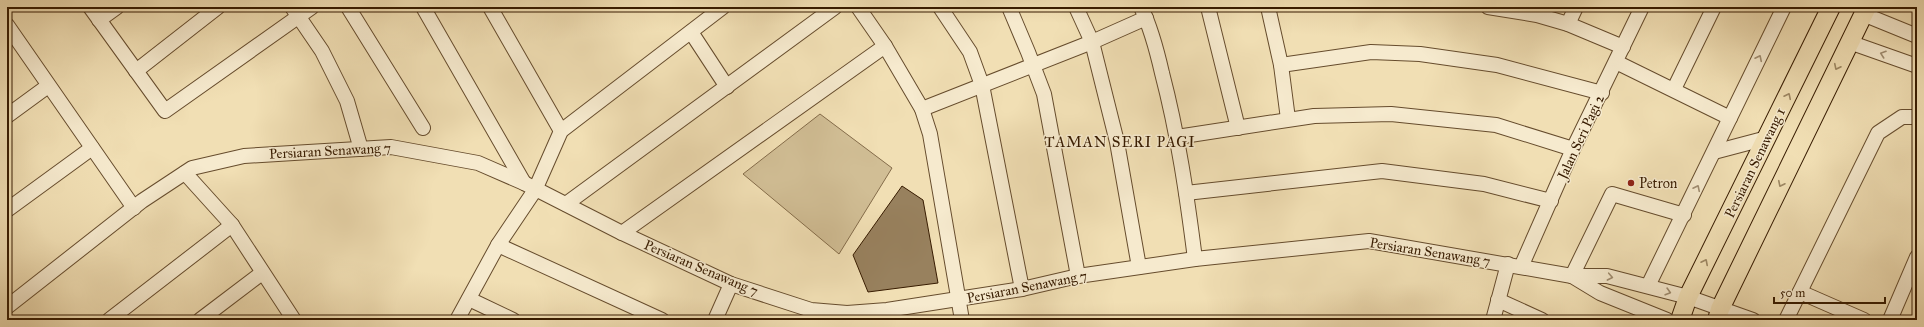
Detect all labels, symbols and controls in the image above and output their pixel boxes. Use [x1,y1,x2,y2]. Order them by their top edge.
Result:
one-way arrow [1880,50,1887,59]
one-way arrow [1754,55,1762,63]
one-way arrow [1834,63,1842,70]
street label: Jalan Seri Pagi 2 [1553,92,1609,184]
one-way arrow [1783,93,1791,100]
street label: Persiaran Senawang 1 [1721,105,1789,221]
district label: TAMAN SERI PAGI [1044,133,1196,151]
street label: Persiaran Senawang 7 [268,139,392,163]
place label: Petron [1639,175,1678,192]
marker: Petron [1626,178,1636,188]
one-way arrow [1778,180,1786,188]
one-way arrow [1692,185,1700,193]
street label: Persiaran Senawang 7 [1368,234,1492,270]
street label: Persiaran Senawang 7 [641,236,761,300]
one-way arrow [1700,259,1708,267]
street label: Persiaran Senawang 7 [965,267,1089,307]
one-way arrow [1607,272,1613,281]
scale bar [1774,279,1885,305]
text: 50 m [1780,286,1805,300]
one-way arrow [1664,287,1671,296]

